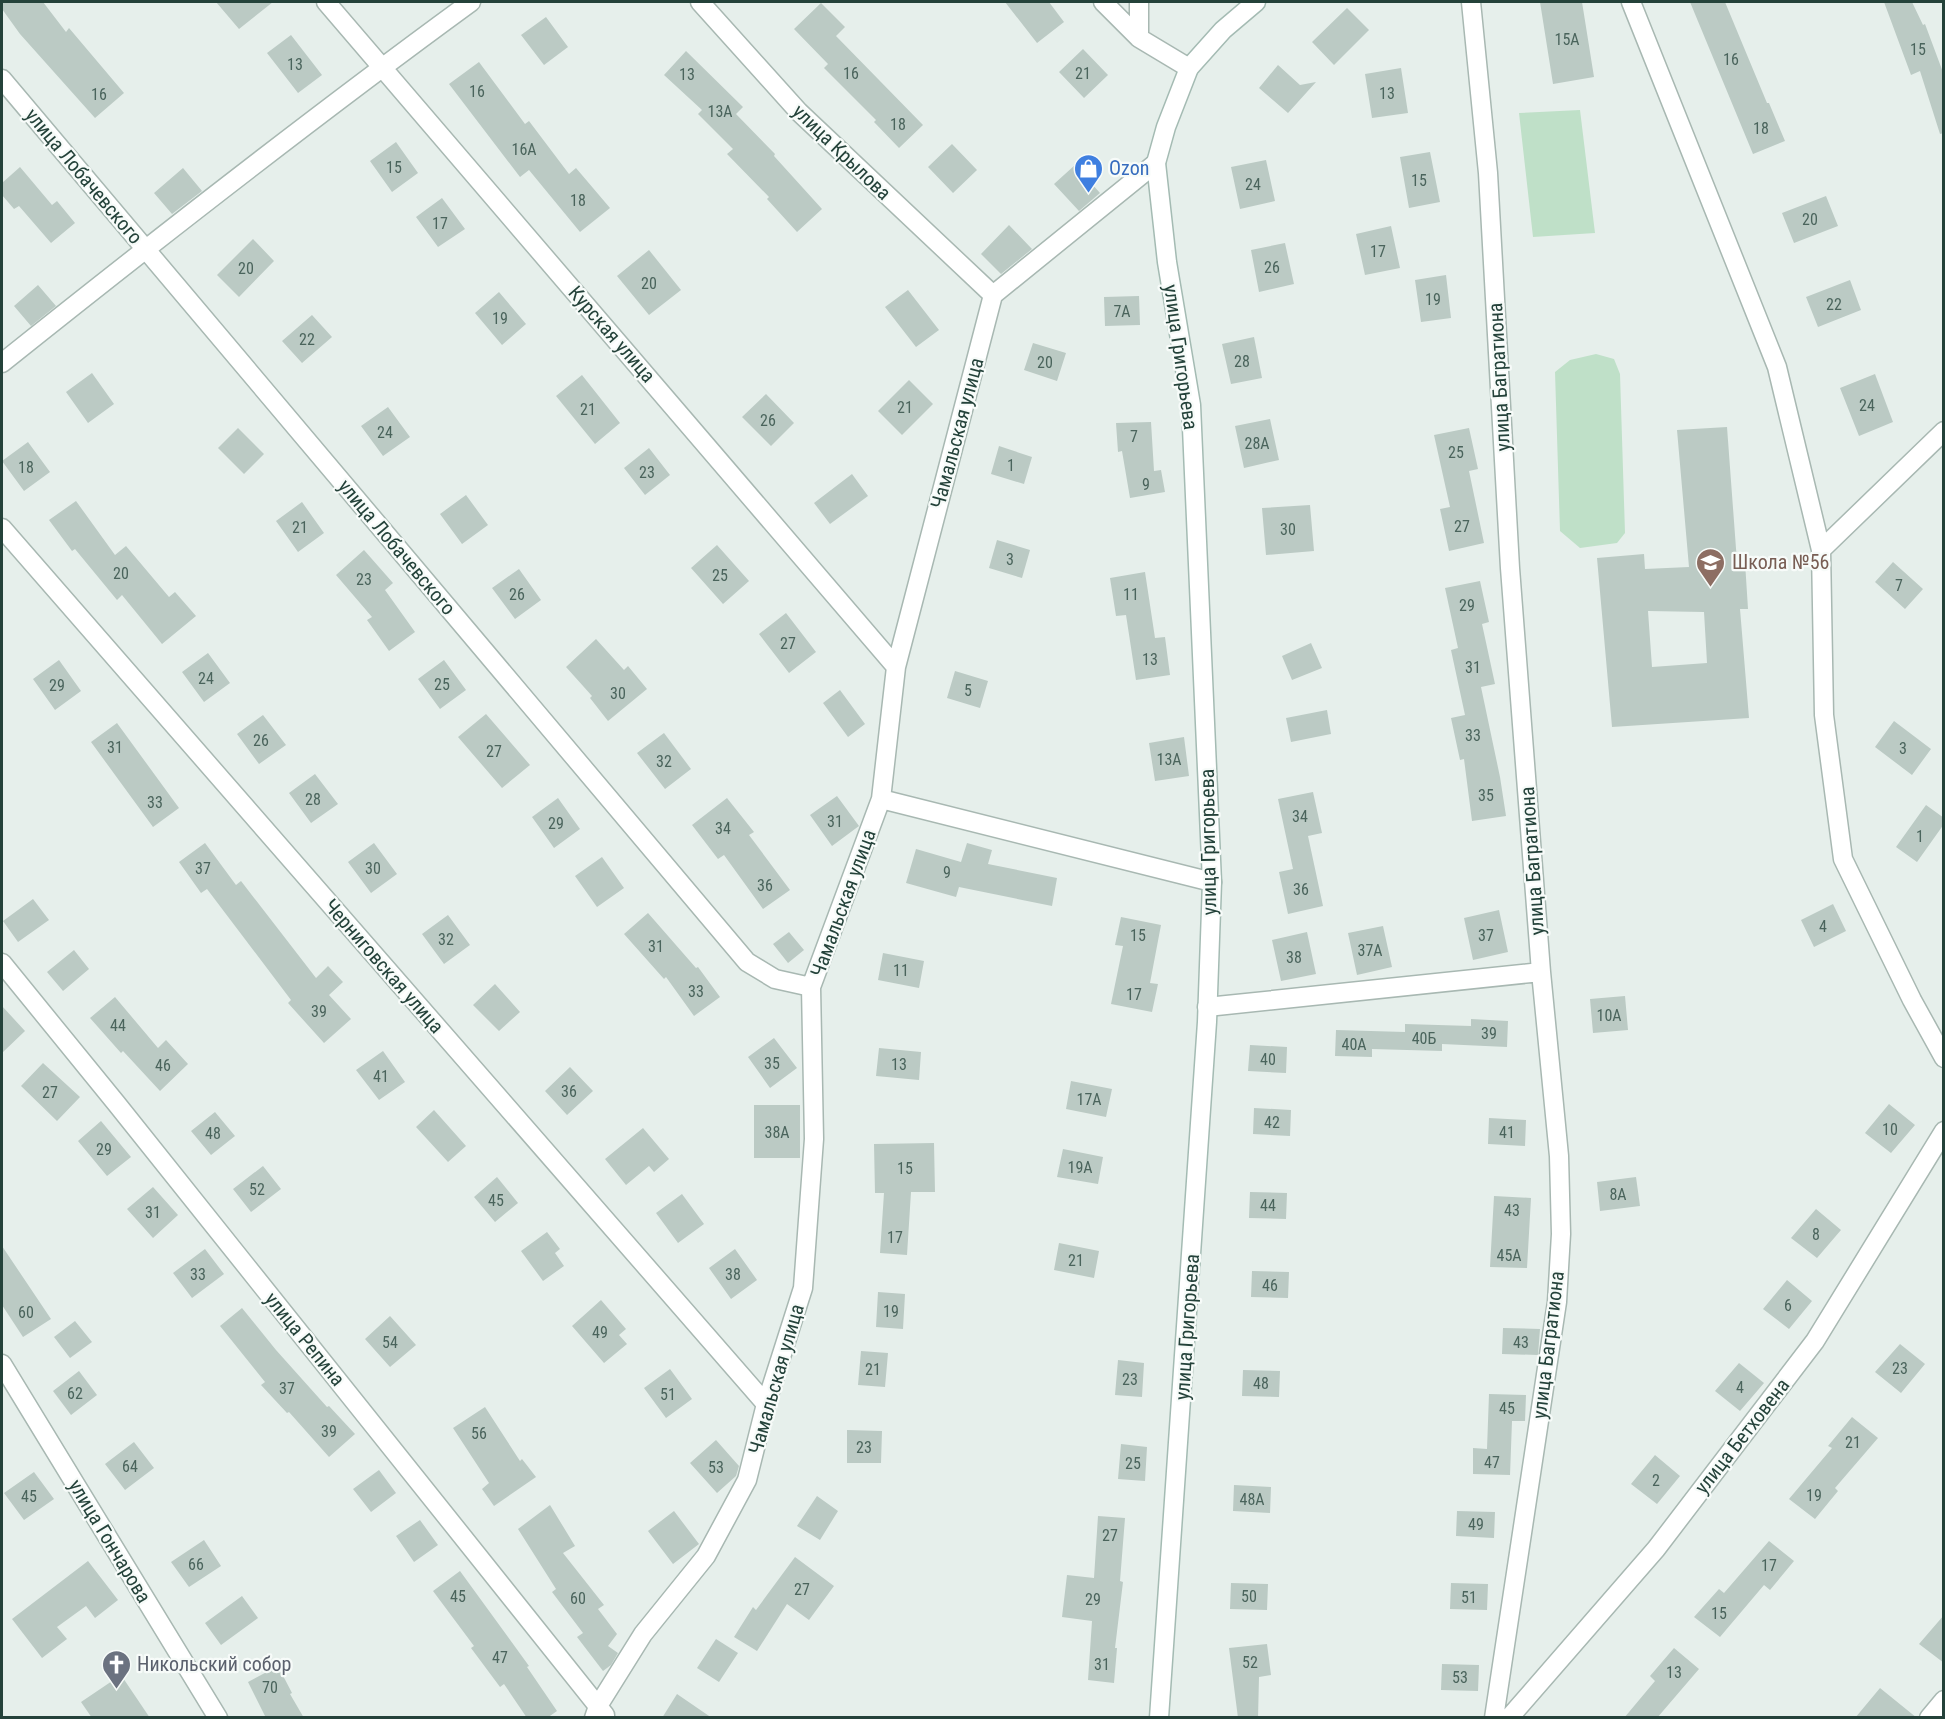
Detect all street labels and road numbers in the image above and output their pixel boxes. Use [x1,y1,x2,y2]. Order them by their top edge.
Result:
street label: улица Крылова [788,99,896,205]
street label: улица Лобачевского [20,103,148,249]
street label: Курская улица [564,281,660,387]
street label: улица Григорьева [1159,283,1203,431]
street label: улица Багратиона [1483,302,1515,452]
street label: Чамальская улица [925,355,989,511]
street label: улица Лобачевского [333,474,461,620]
street label: улица Григорьева [1195,769,1221,915]
street label: улица Багратиона [1515,786,1549,936]
street label: Чамальская улица [805,826,881,980]
street label: Черниговская улица [319,894,449,1038]
street label: улица Григорьева [1170,1253,1204,1401]
street label: улица Багратиона [1527,1270,1569,1420]
street label: улица Репина [260,1287,350,1391]
street label: Чамальская улица [743,1301,809,1457]
street label: улица Бетховена [1690,1374,1794,1498]
street label: улица Гончарова [64,1475,156,1607]

